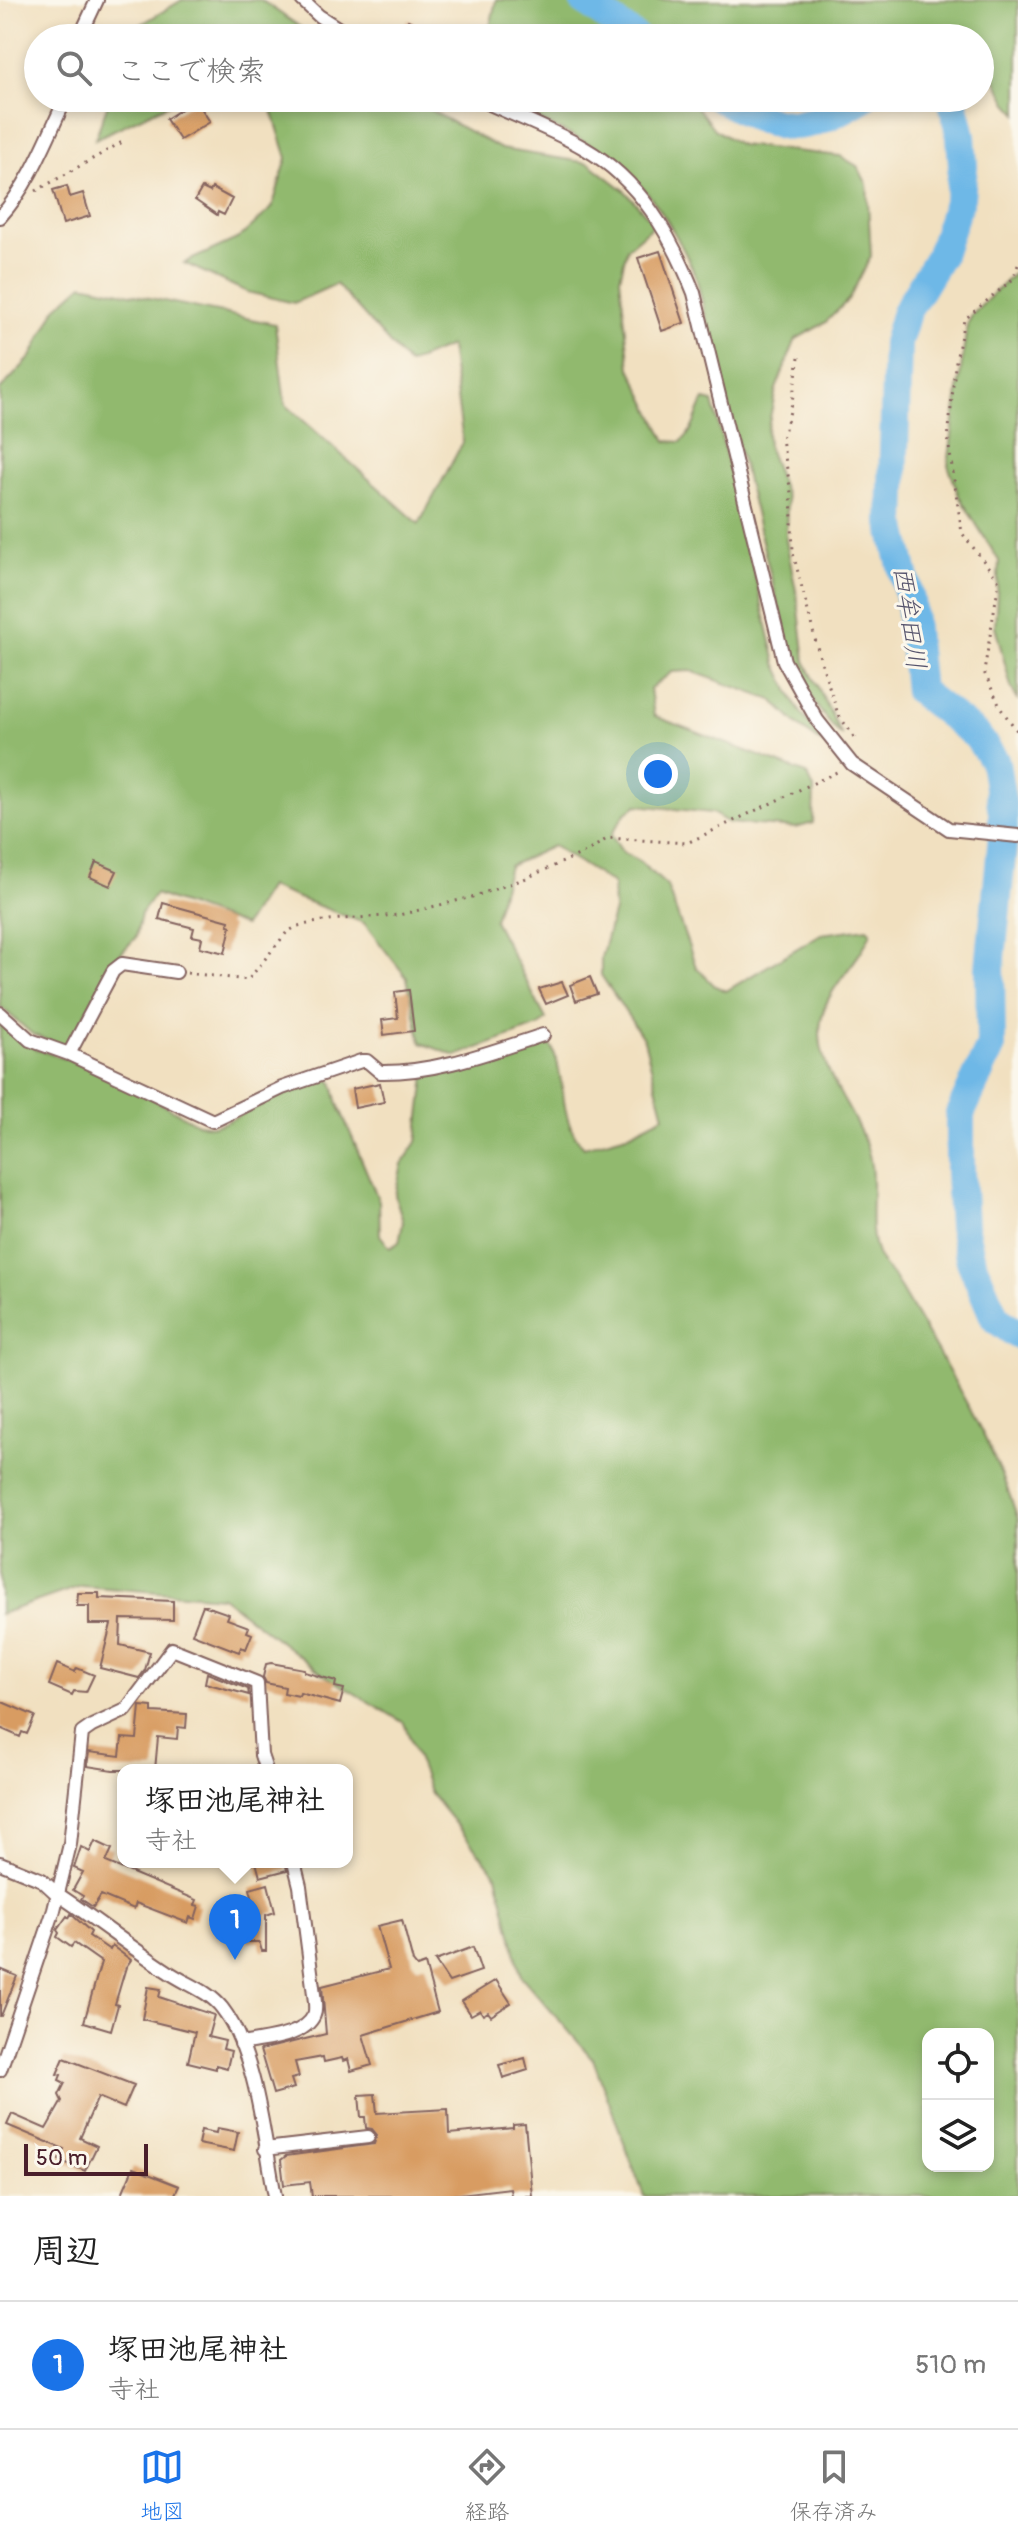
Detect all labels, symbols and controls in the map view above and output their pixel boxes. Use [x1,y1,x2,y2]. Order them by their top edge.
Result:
search box [24,24,994,112]
icon: search [52,46,96,90]
text: ここで検索 [116,53,266,90]
water label: 西牟田川 [886,564,932,672]
your location [638,754,678,794]
popup [117,1764,353,1868]
text: 塚田池尾神社 [145,1782,325,1819]
text: 寺社 [145,1825,197,1857]
pin: 1 [209,1894,261,1960]
map controls [922,2028,994,2172]
button: locate [922,2028,994,2100]
button: layers [922,2100,994,2172]
scale bar [24,2140,148,2176]
text: 50 m [36,2144,87,2172]
text: 周辺 [32,2230,100,2273]
text: 塚田池尾神社 [108,2331,288,2368]
text: 1 [53,2349,63,2381]
text: 510 m [915,2349,986,2381]
text: 寺社 [108,2374,160,2406]
tab: 地図 [140,2445,184,2526]
tab: 経路 [465,2445,509,2526]
tab: 保存済み [790,2445,878,2526]

